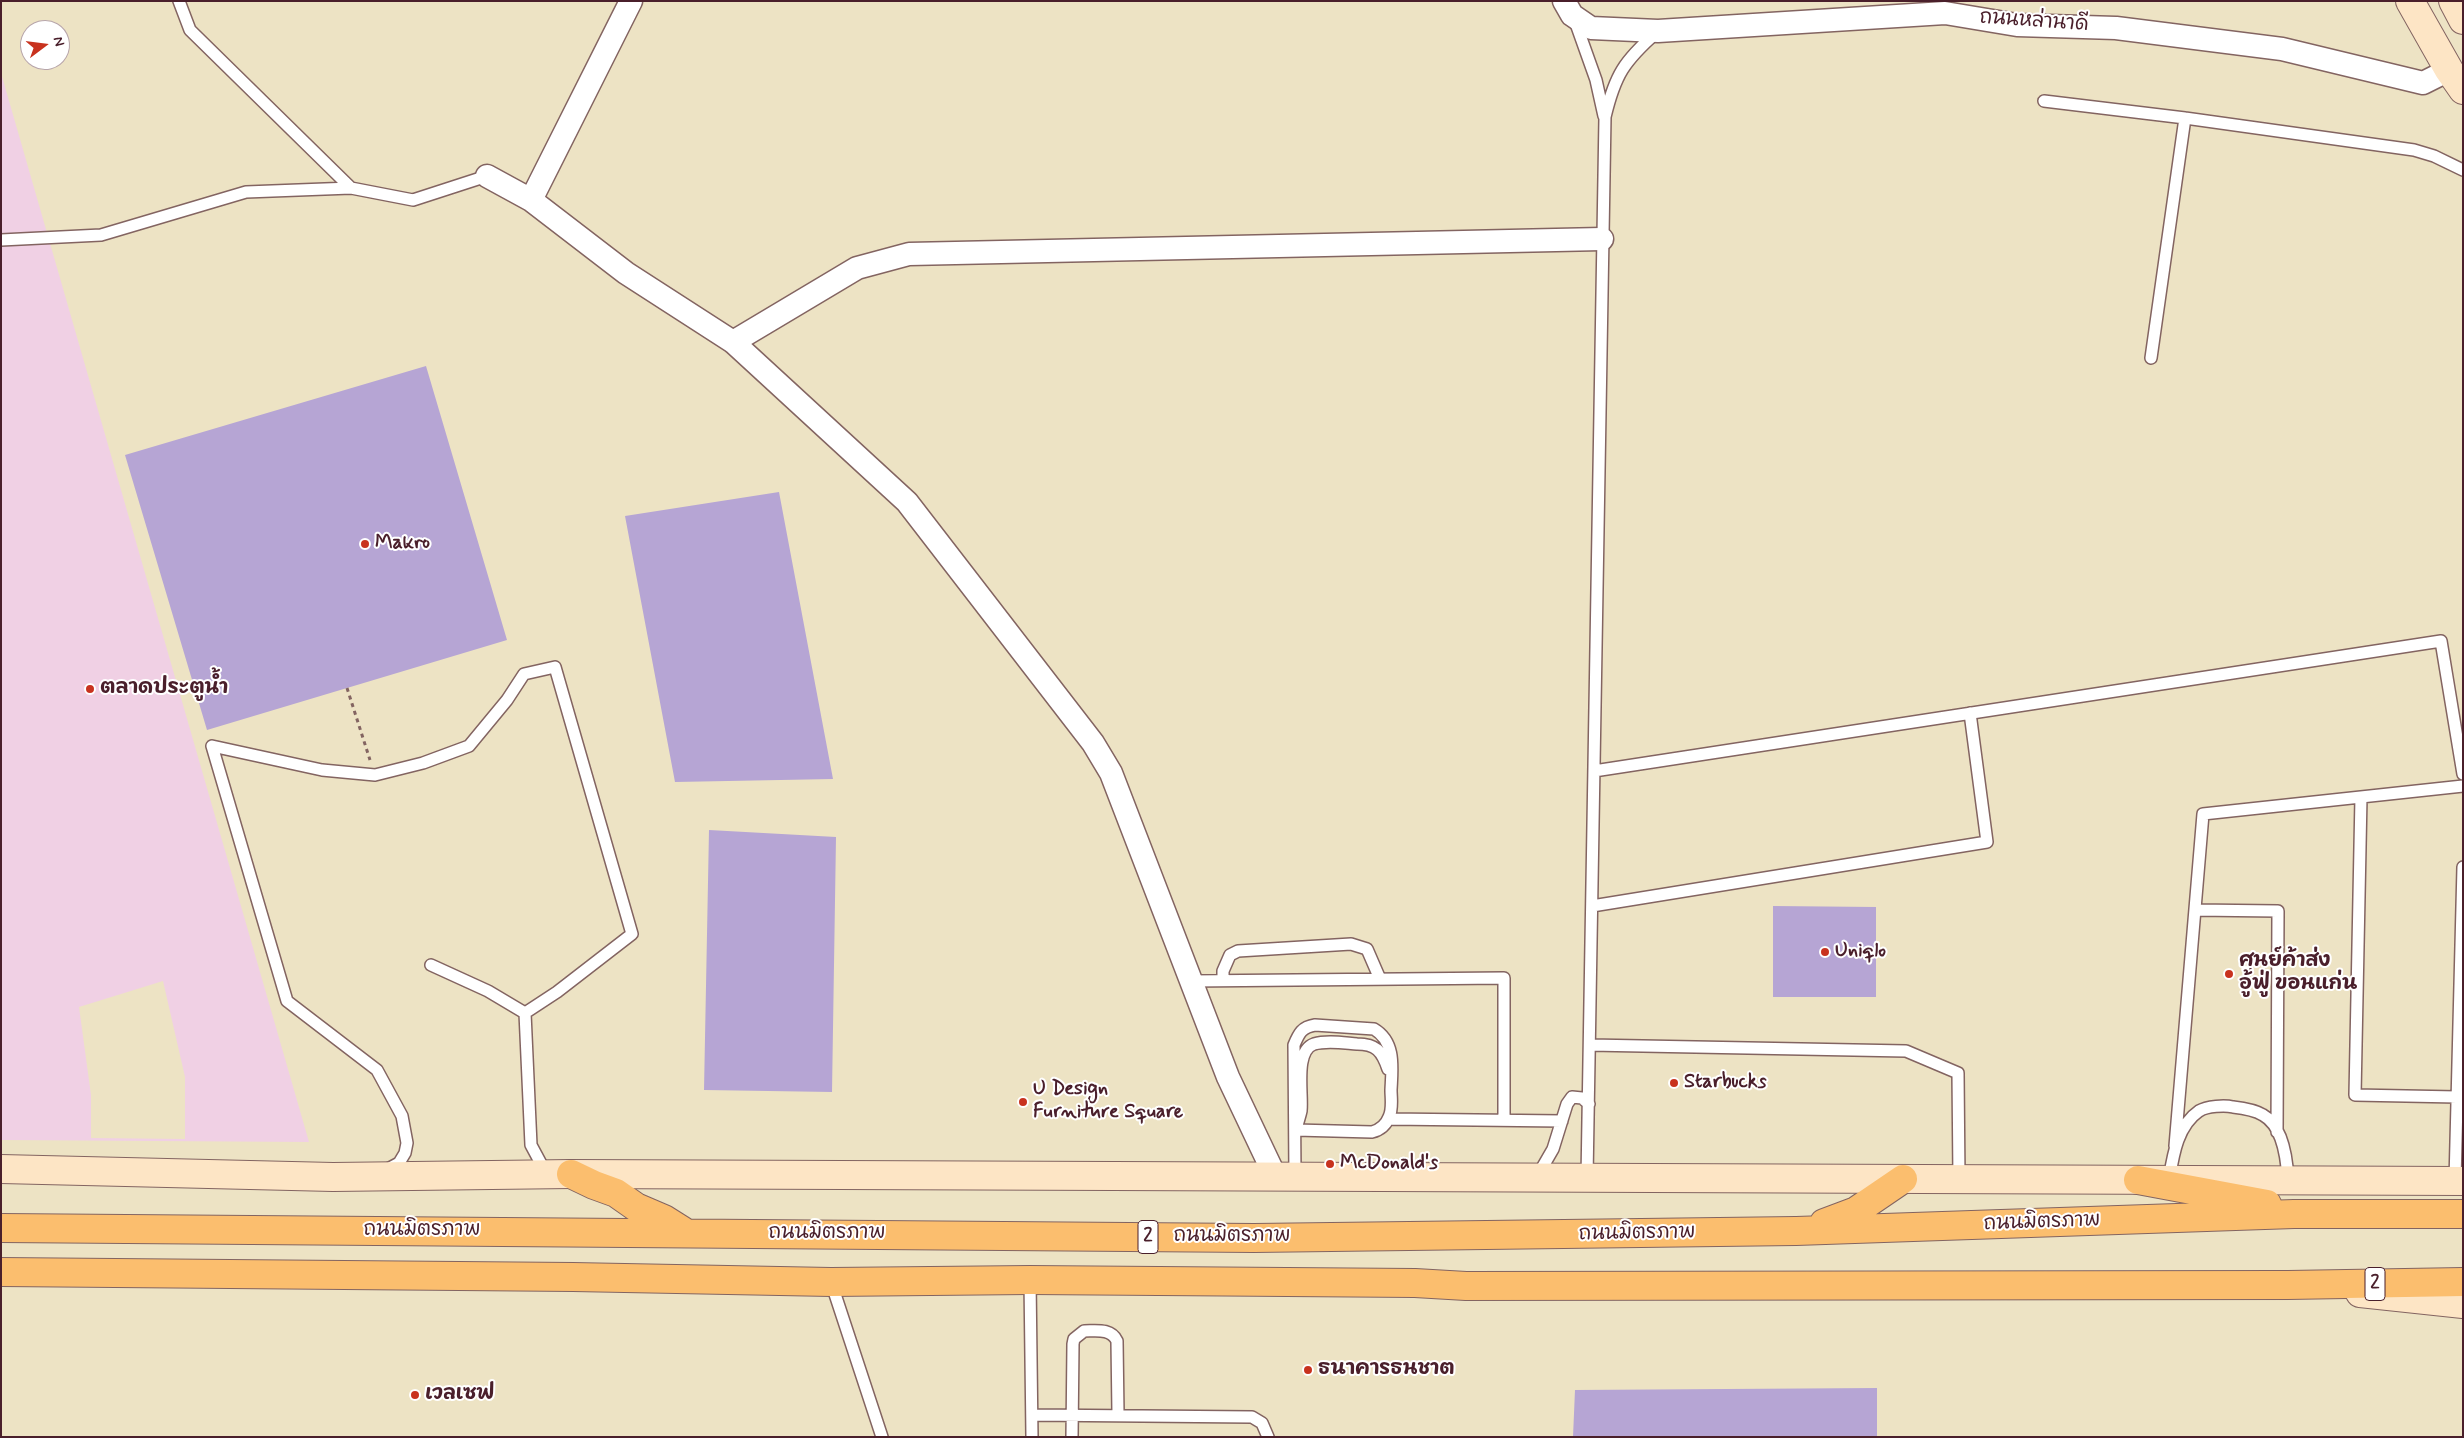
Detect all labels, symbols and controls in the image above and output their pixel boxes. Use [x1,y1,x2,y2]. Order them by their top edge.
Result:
street label: ถนนหล่านาดี [1979,6,2089,38]
north arrow [20,20,70,70]
text: N [49,35,68,48]
place label: Makro [375,532,430,556]
marker: Makro [359,538,371,550]
place label: ตลาดประตูน้ำ [100,677,228,701]
marker: ตลาดประตูน้ำ [84,683,96,695]
place label: Uniqlo [1835,940,1886,964]
marker: Uniqlo [1819,946,1831,958]
place label: ศูนย์ค้าส่ง อู้ฟู่ ขอนแก่น [2239,950,2357,997]
marker: ศูนย์ค้าส่ง อู้ฟู่ ขอนแก่น [2223,968,2235,980]
place label: Starbucks [1684,1071,1766,1095]
marker: Starbucks [1668,1077,1680,1089]
place label: U Design Furniture Square [1033,1078,1183,1125]
marker: U Design Furniture Square [1017,1096,1029,1108]
place label: McDonald's [1340,1152,1438,1176]
marker: McDonald's [1324,1158,1336,1170]
street label: ถนนมิตรภาพ [1983,1209,2101,1237]
street label: ถนนมิตรภาพ [364,1219,480,1243]
road number: 2 [1138,1220,1158,1254]
street label: ถนนมิตรภาพ [1578,1221,1696,1247]
street label: ถนนมิตรภาพ [769,1222,885,1246]
street label: ถนนมิตรภาพ [1174,1225,1290,1249]
road number: 2 [2365,1268,2385,1300]
place label: ธนาคารธนชาต [1318,1358,1455,1382]
marker: ธนาคารธนชาต [1302,1364,1314,1376]
place label: เวลเซฟ [425,1383,494,1407]
marker: เวลเซฟ [409,1389,421,1401]

